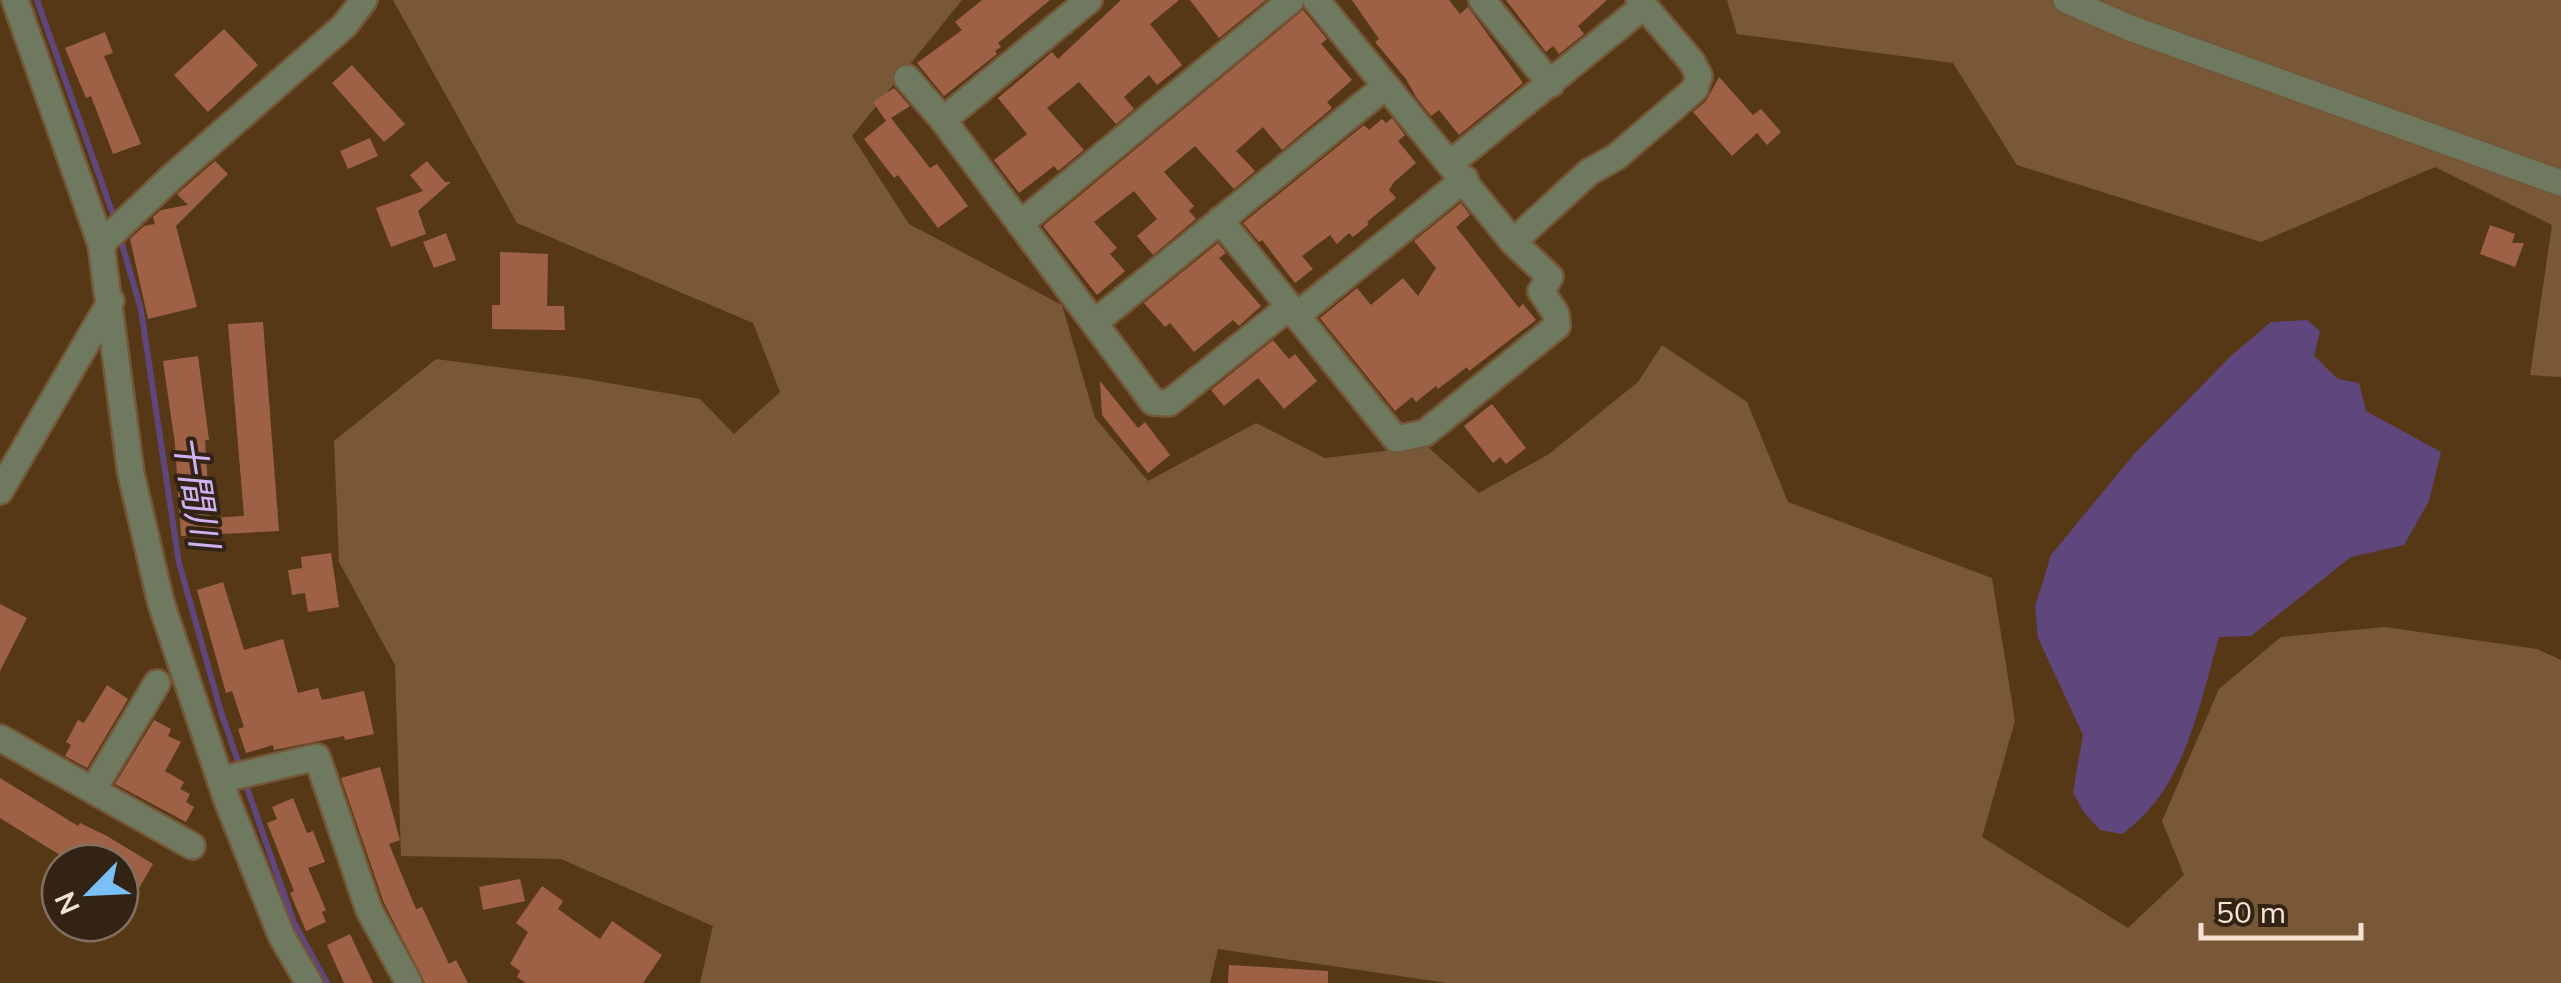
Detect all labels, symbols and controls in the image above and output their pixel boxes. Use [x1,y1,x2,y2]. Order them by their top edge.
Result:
water label: 十間川 [164,431,230,555]
north arrow [40,843,140,943]
scale bar [2201,878,2361,940]
text: N [46,887,87,920]
text: 50 m [2216,893,2286,931]

